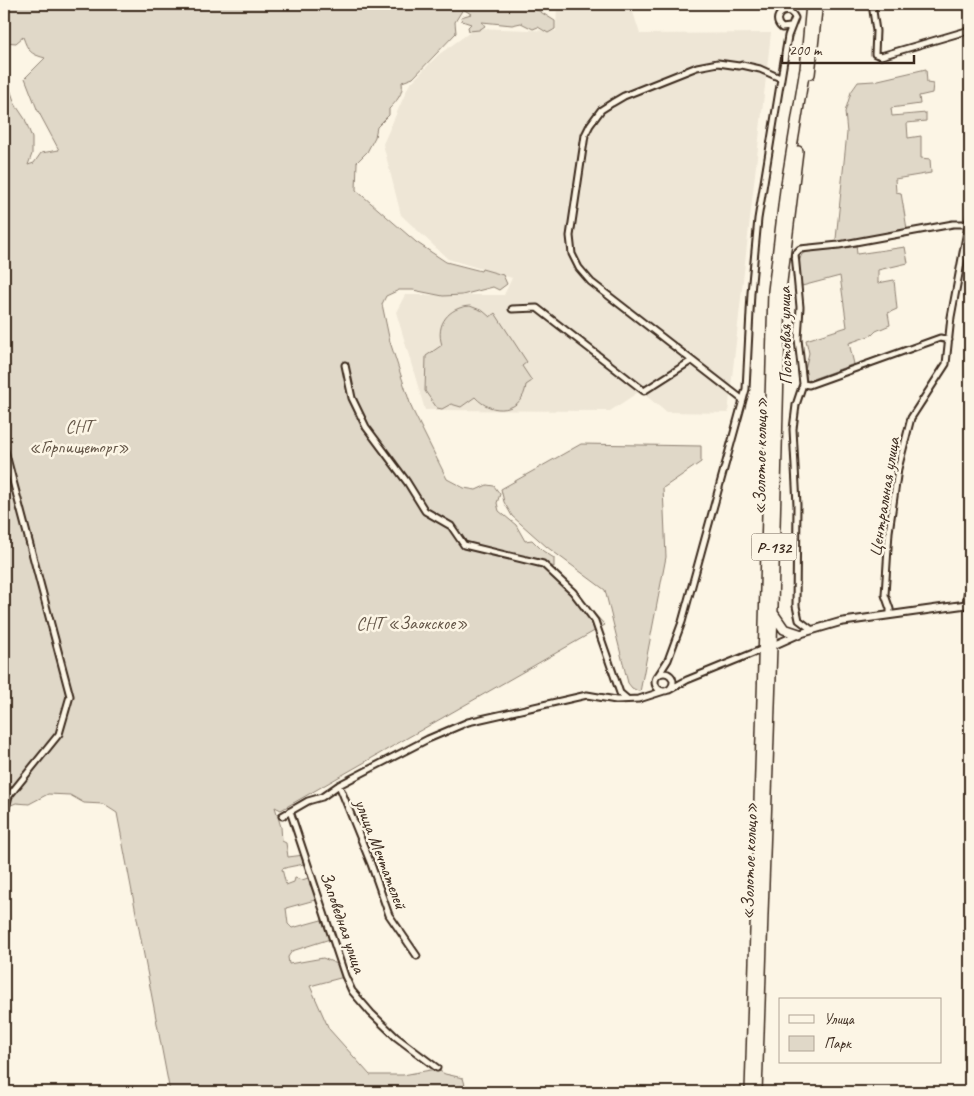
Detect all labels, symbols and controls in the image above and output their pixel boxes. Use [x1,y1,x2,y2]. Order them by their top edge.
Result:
scale bar [782,32,914,64]
text: 200 m [789,41,823,60]
street label: Постовая улица [773,285,797,385]
street label: «Золотое кольцо» [748,397,772,515]
park label: СНТ «Горпищеторг» [29,415,129,458]
street label: Центральная улица [864,435,904,558]
road number: Р-132 [752,534,796,560]
park label: СНТ «Заокское» [356,612,468,634]
street label: улица Мечтателей [350,795,413,914]
street label: «Золотое кольцо» [736,802,762,920]
street label: Заповедная улица [315,868,371,977]
legend [779,998,942,1064]
text: Улица [824,1010,855,1029]
text: Парк [824,1034,852,1053]

